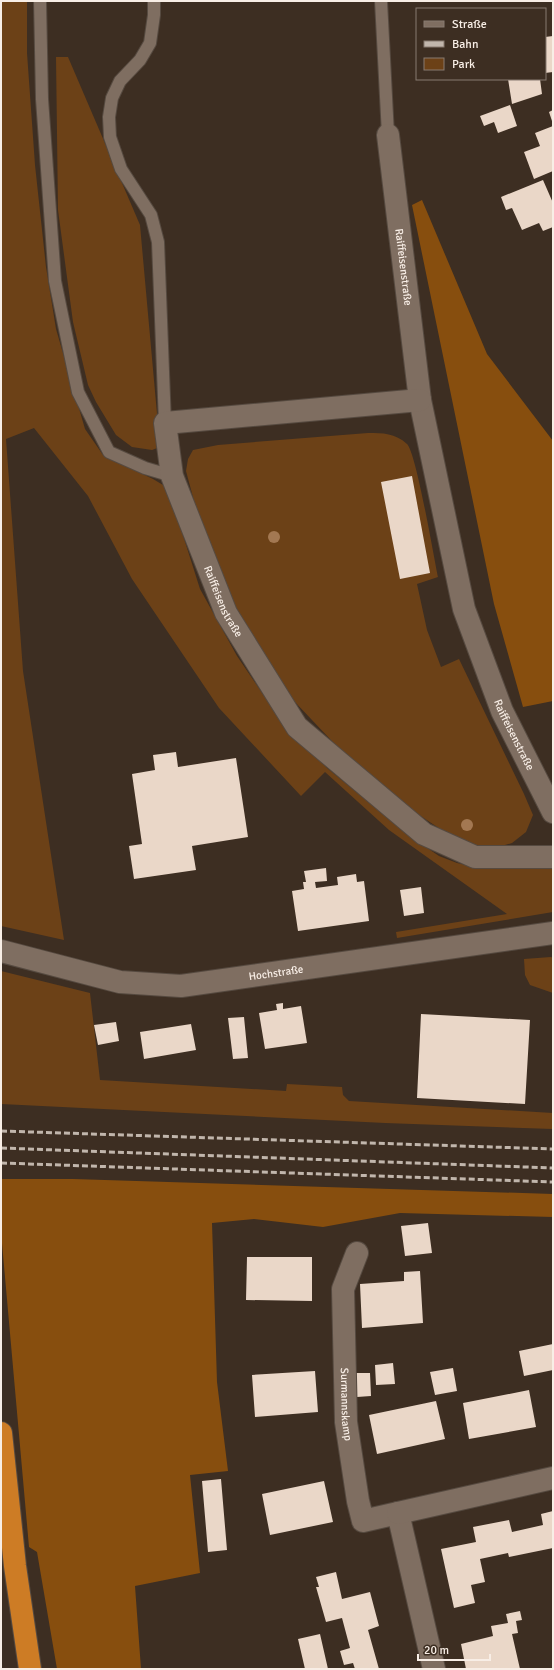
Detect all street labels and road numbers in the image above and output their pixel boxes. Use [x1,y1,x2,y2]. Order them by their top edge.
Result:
street label: Raiffeisenstraße [392,228,415,306]
street label: Raiffeisenstraße [201,564,245,640]
street label: Raiffeisenstraße [491,698,537,773]
street label: Hochstraße [248,963,304,983]
street label: Surmannskamp [338,1368,355,1442]

